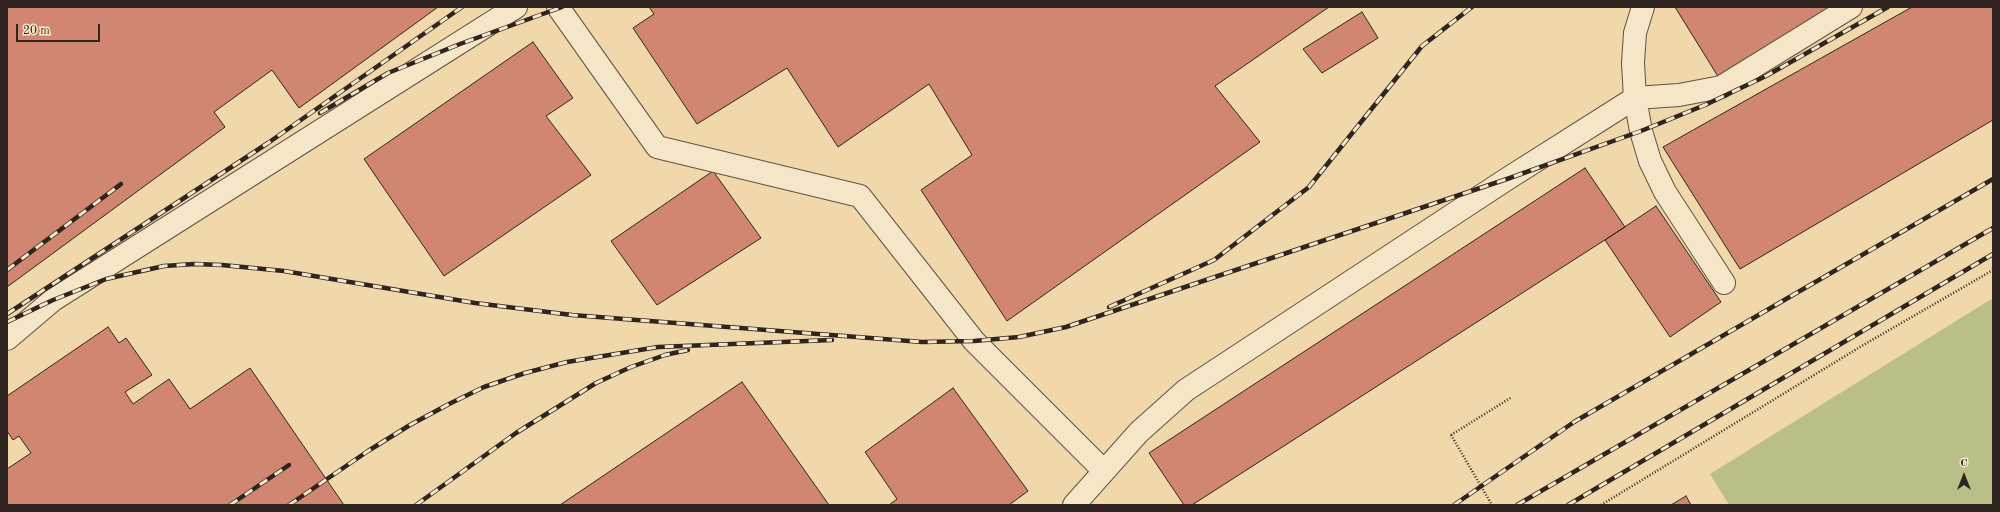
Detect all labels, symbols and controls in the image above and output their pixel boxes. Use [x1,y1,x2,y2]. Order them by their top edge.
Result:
scale bar [18,16,102,42]
text: 20 m [23,25,50,37]
north arrow [1944,456,1984,496]
text: С [1960,458,1968,469]

